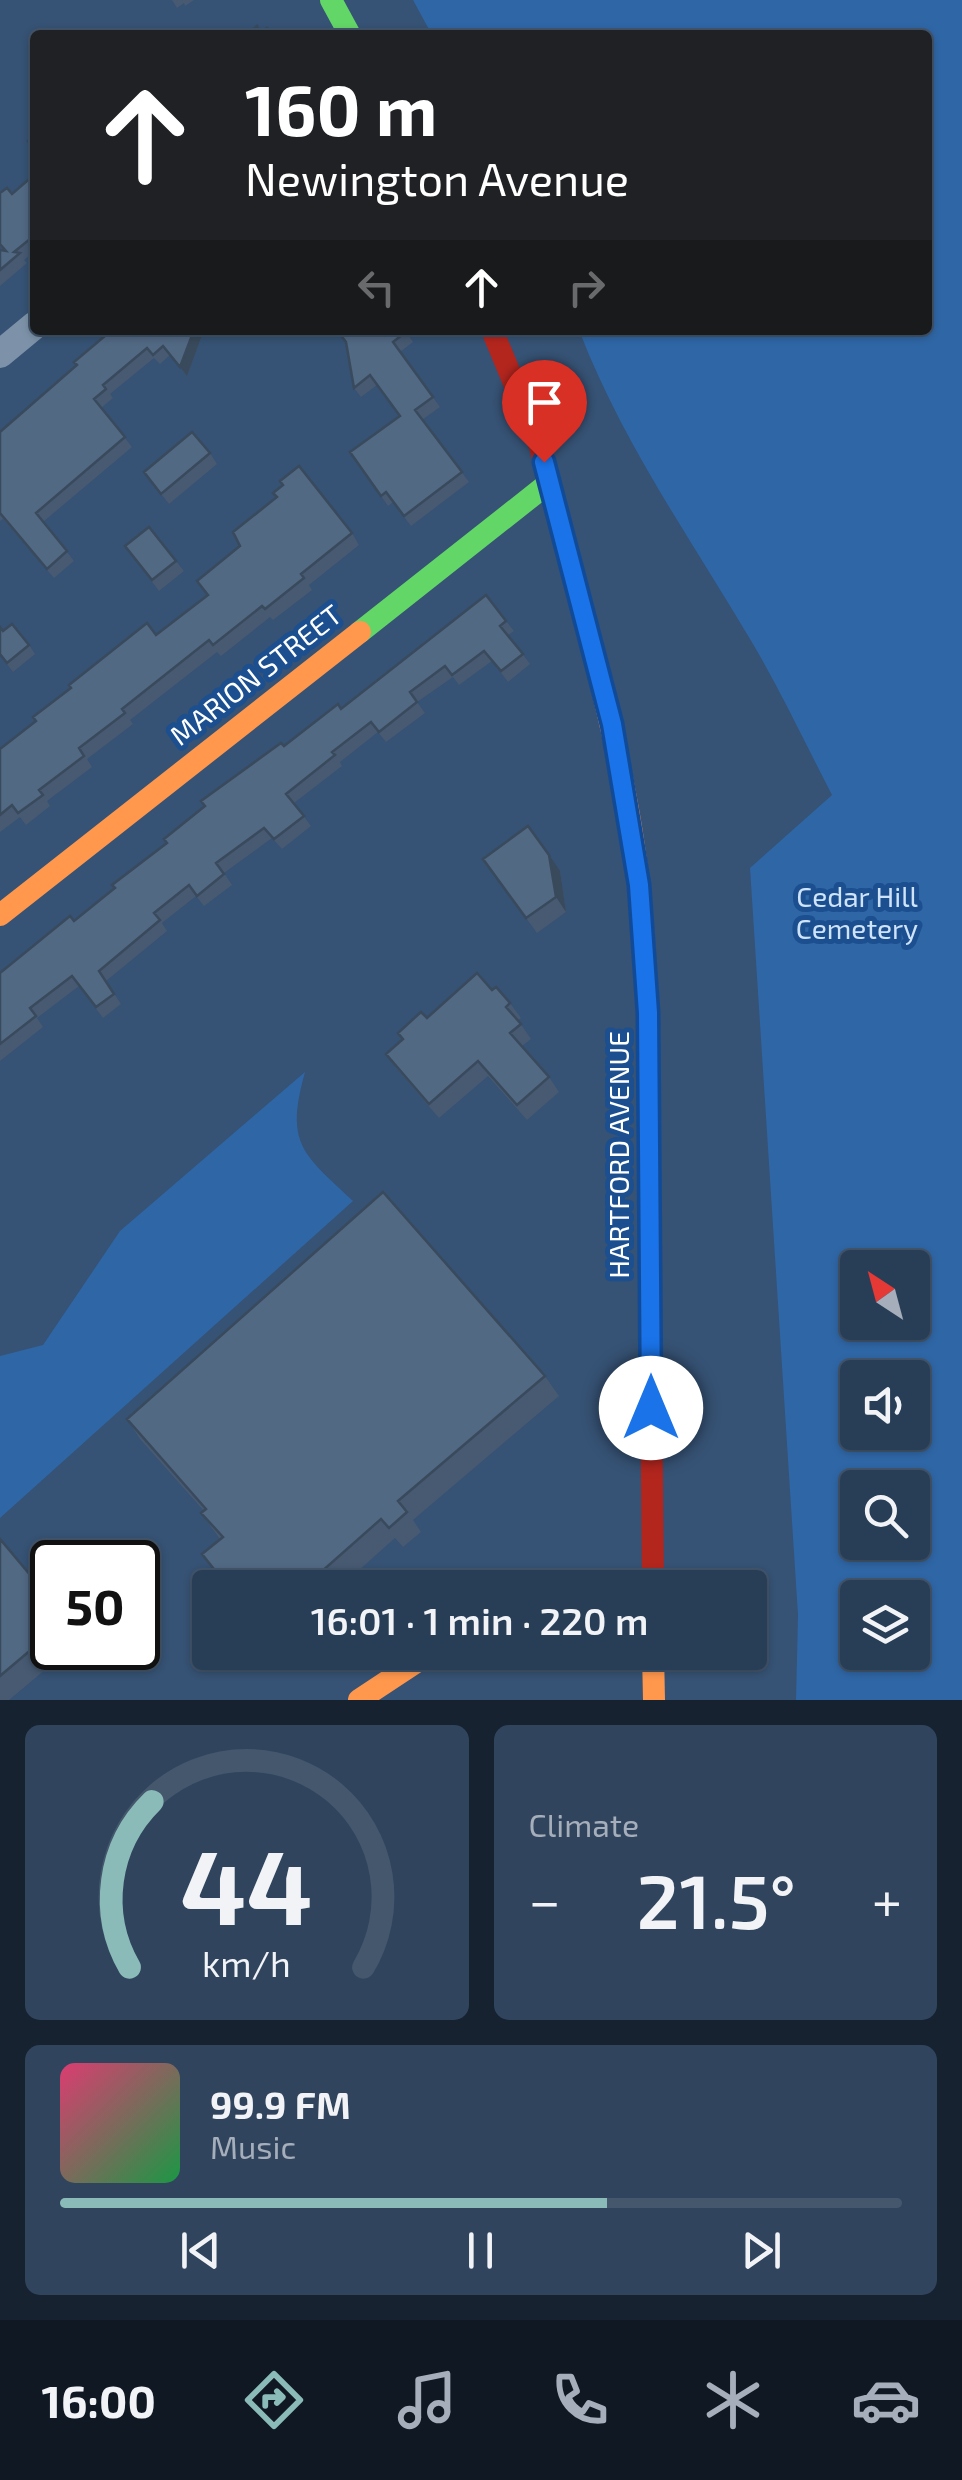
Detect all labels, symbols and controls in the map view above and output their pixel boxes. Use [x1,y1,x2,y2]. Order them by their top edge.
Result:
text: 160 m [245,66,438,150]
icon: ahead [80,70,210,200]
text: Newington Avenue [245,151,629,205]
icon: left [349,260,404,315]
icon: ahead [454,260,509,315]
icon: right [559,260,614,315]
pin [502,360,587,463]
icon: arrive [517,375,572,430]
street label: MARION STREET [163,597,348,752]
park label: Cedar Hill Cemetery [796,879,918,945]
street label: HARTFORD AVENUE [601,1031,635,1279]
north arrow [840,1250,930,1340]
map controls [840,1250,930,1670]
position arrow [599,1356,703,1460]
button: sound [840,1360,930,1450]
button: search [840,1470,930,1560]
speed limit sign: 50 [30,1540,160,1670]
button: layers [840,1580,930,1670]
text: 16:01 · 1 min · 220 m [311,1597,648,1643]
text: Climate [529,1805,639,1843]
text: 44 [181,1821,313,1946]
text: 21.5° [636,1854,796,1944]
text: − [529,1866,561,1932]
text: + [872,1866,902,1932]
text: km/h [202,1941,291,1984]
text: 99.9 FM [210,2081,351,2127]
text: Music [210,2127,296,2165]
icon: previous [173,2223,228,2278]
icon: pause [453,2223,508,2278]
icon: next [734,2223,789,2278]
icon: directions [239,2365,309,2435]
icon: music [392,2365,462,2435]
icon: phone [545,2365,615,2435]
icon: climate [698,2365,768,2435]
icon: car [851,2365,921,2435]
text: 16:00 [41,2373,156,2427]

